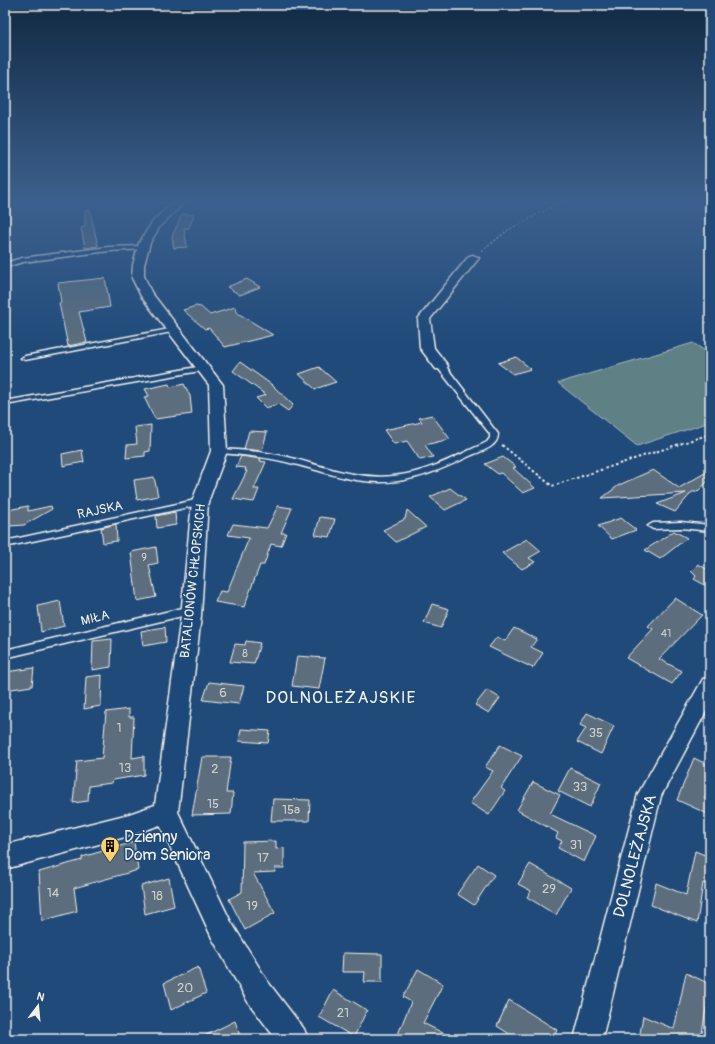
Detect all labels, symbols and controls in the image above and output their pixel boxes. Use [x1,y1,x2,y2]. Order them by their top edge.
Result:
street label: RAJSKA [76,497,125,523]
street label: BATALIONÓW CHŁOPSKICH [177,503,209,659]
house number: 9 [141,551,147,564]
street label: MIŁA [79,607,111,629]
house number: 41 [661,627,671,640]
house number: 8 [242,647,248,660]
house number: 6 [219,685,227,701]
district label: DOLNOLEŻAJSKIE [266,687,416,708]
house number: 1 [116,720,122,736]
house number: 35 [589,725,603,741]
house number: 13 [119,760,131,776]
house number: 2 [211,761,219,777]
house number: 33 [573,779,587,795]
street label: DOLNOLEŻAJSKA [609,792,661,920]
house number: 15 [207,796,219,812]
house number: 15a [282,802,300,818]
place label: Dzienny Dom Seniora [124,827,210,865]
building icon: Dzienny Dom Seniora [99,835,121,863]
house number: 31 [570,837,582,853]
house number: 17 [257,850,269,866]
house number: 29 [542,881,556,897]
house number: 14 [47,885,60,901]
house number: 18 [151,888,163,904]
house number: 19 [246,898,258,914]
house number: 20 [177,980,193,996]
north arrow [18,986,58,1026]
text: N [35,990,47,1004]
house number: 21 [337,1005,349,1021]

